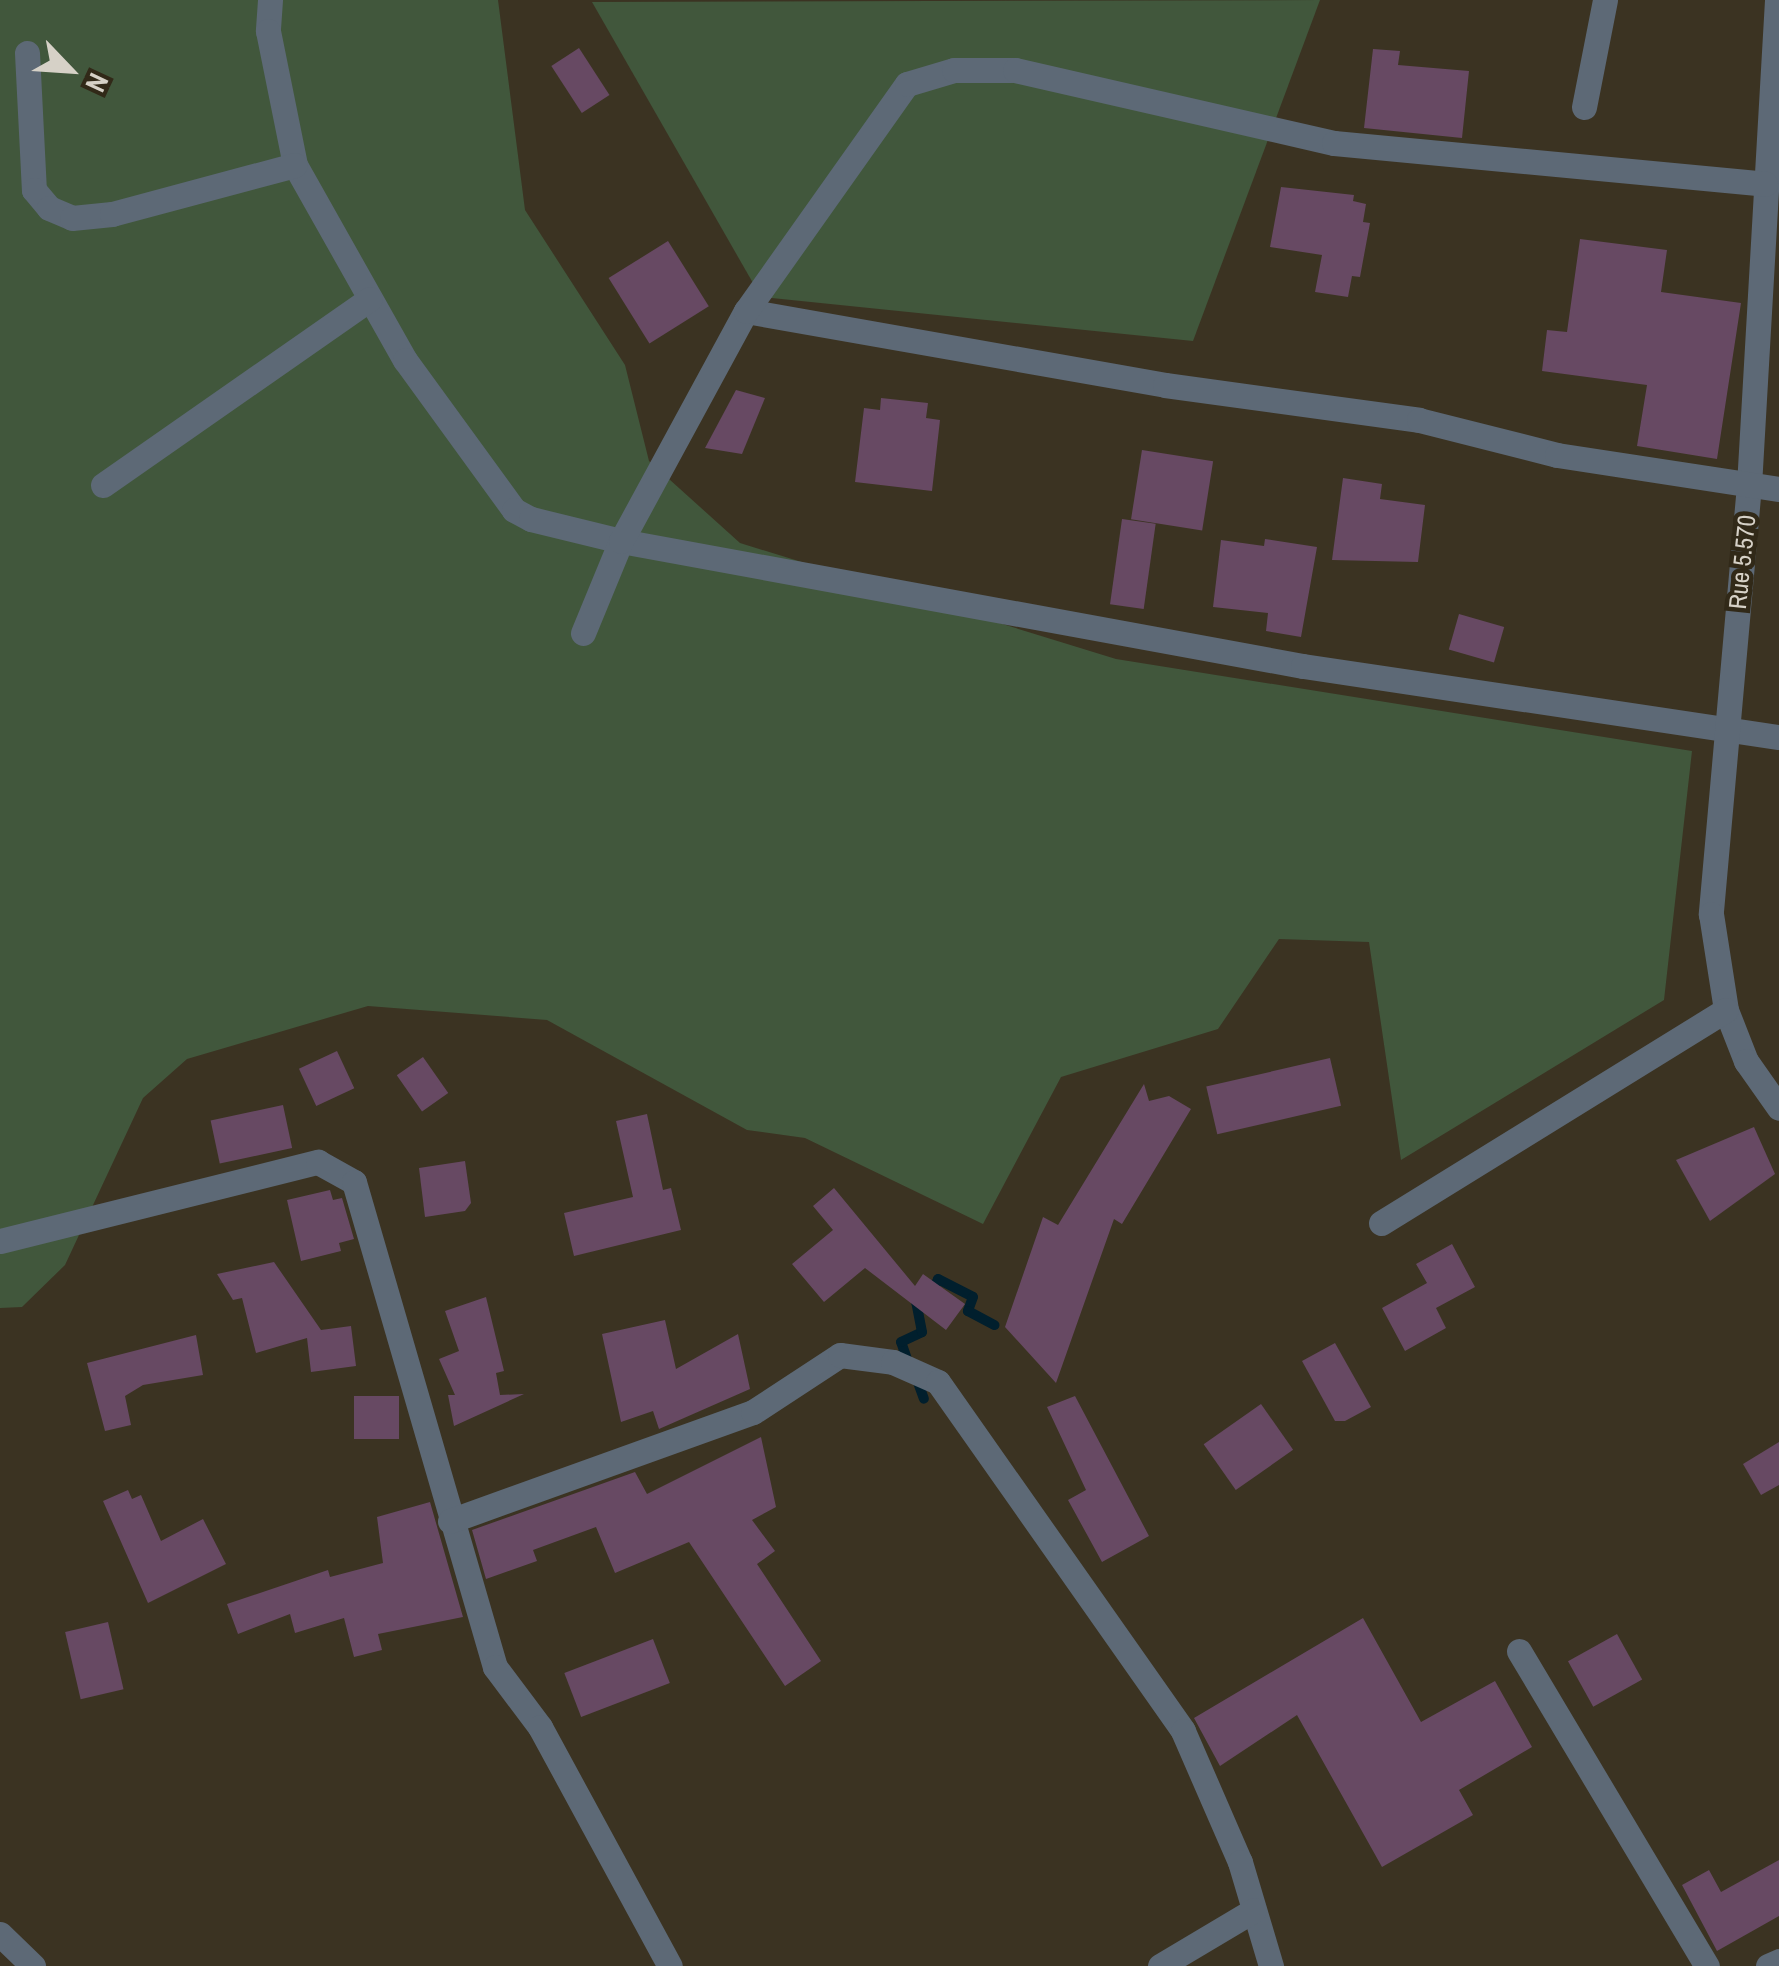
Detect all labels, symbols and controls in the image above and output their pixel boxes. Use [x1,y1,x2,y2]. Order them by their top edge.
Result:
north arrow [20,20,120,120]
text: N [76,67,118,98]
street label: Rue 5.570 [1722,513,1762,611]

